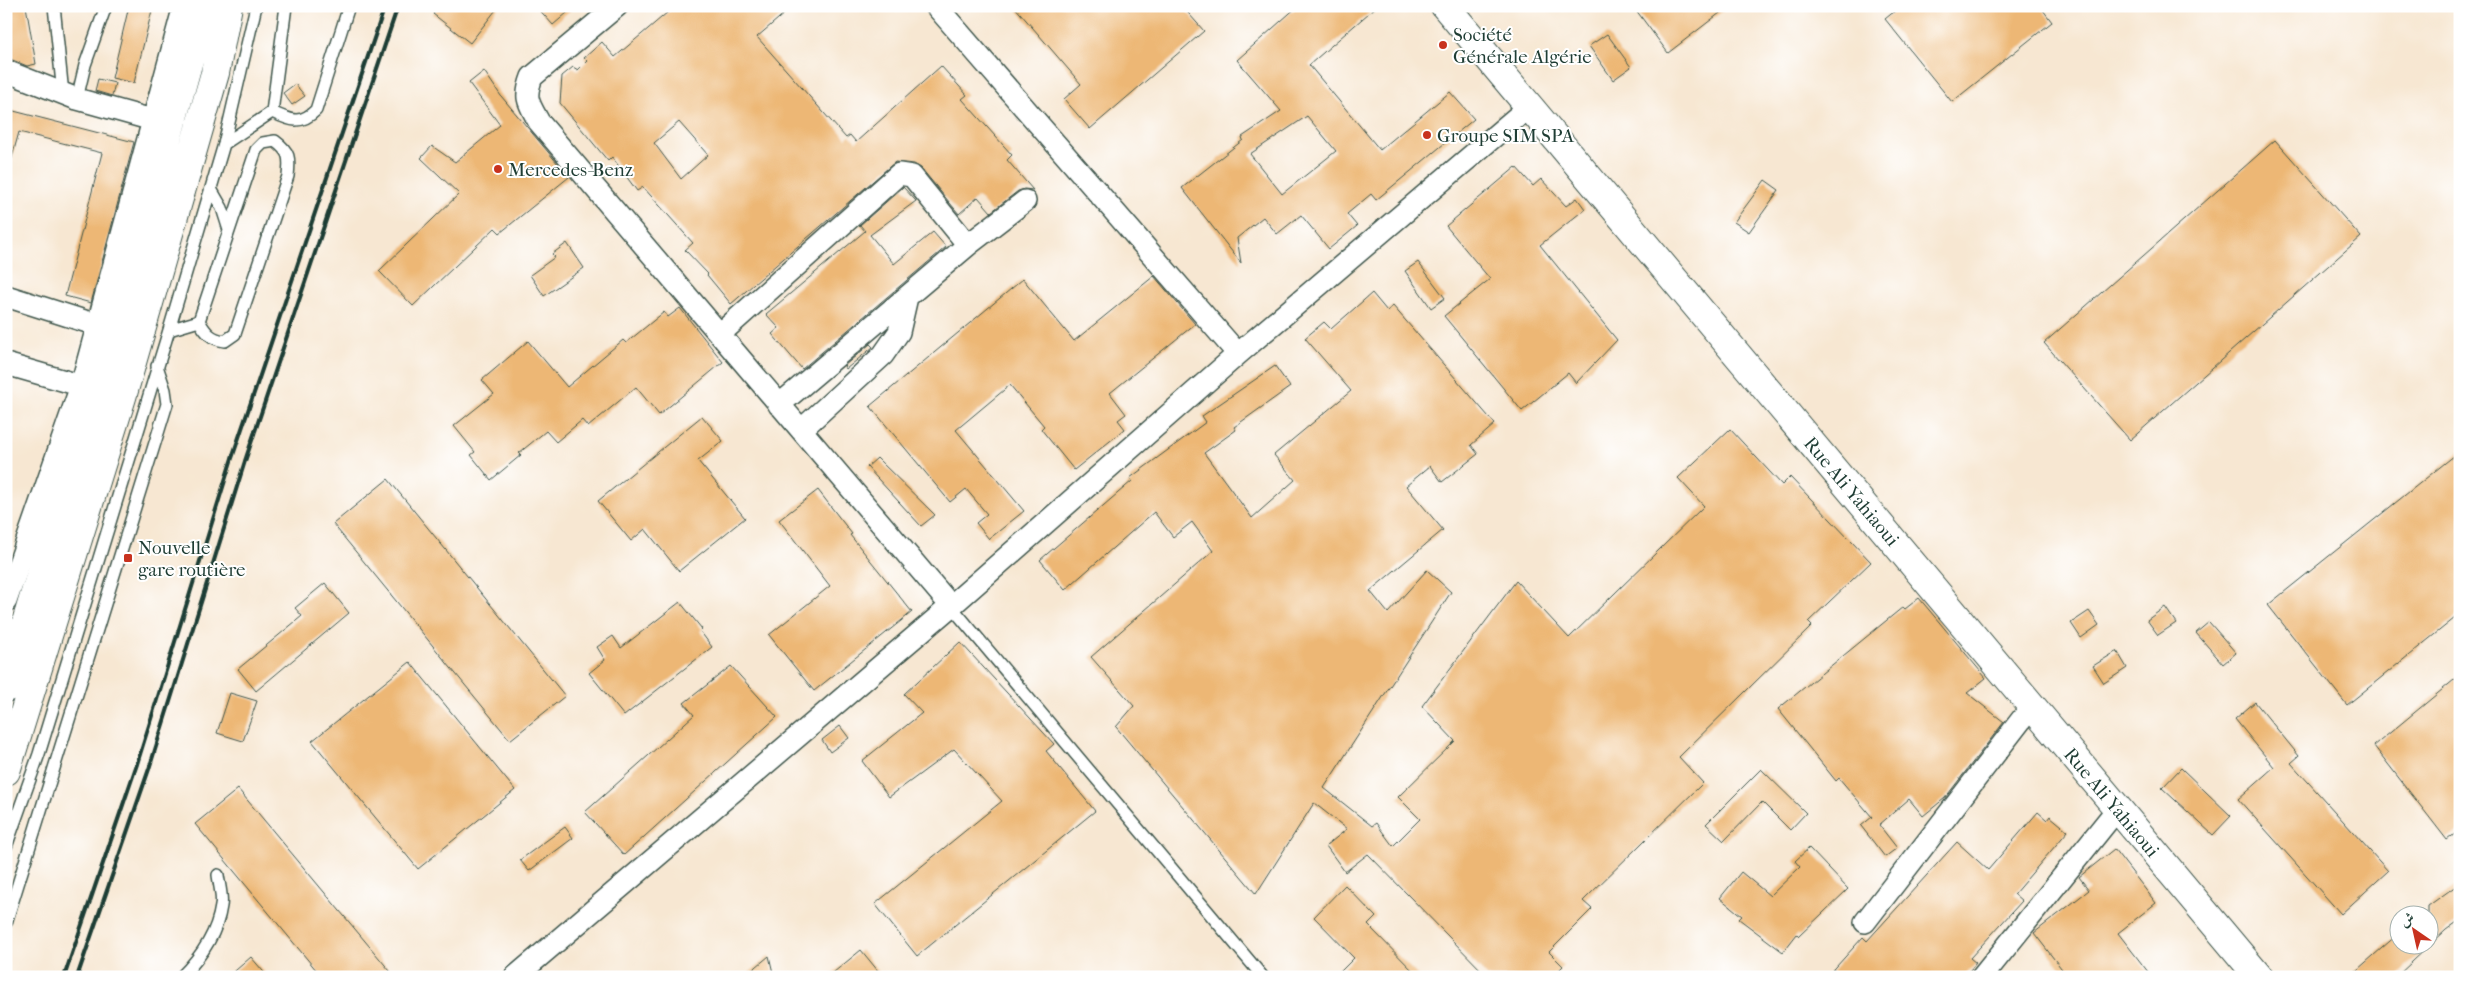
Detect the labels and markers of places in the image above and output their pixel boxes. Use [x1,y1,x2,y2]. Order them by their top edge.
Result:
place label: Société Générale Algérie [1453,24,1592,68]
marker: Société Générale Algérie [1437,39,1449,51]
place label: Groupe SIM SPA [1437,125,1575,147]
marker: Groupe SIM SPA [1421,129,1433,141]
place label: Mercedes-Benz [508,159,633,181]
marker: Mercedes-Benz [492,163,504,175]
place label: Nouvelle gare routière [138,537,246,581]
marker: Nouvelle gare routière [122,552,134,564]

